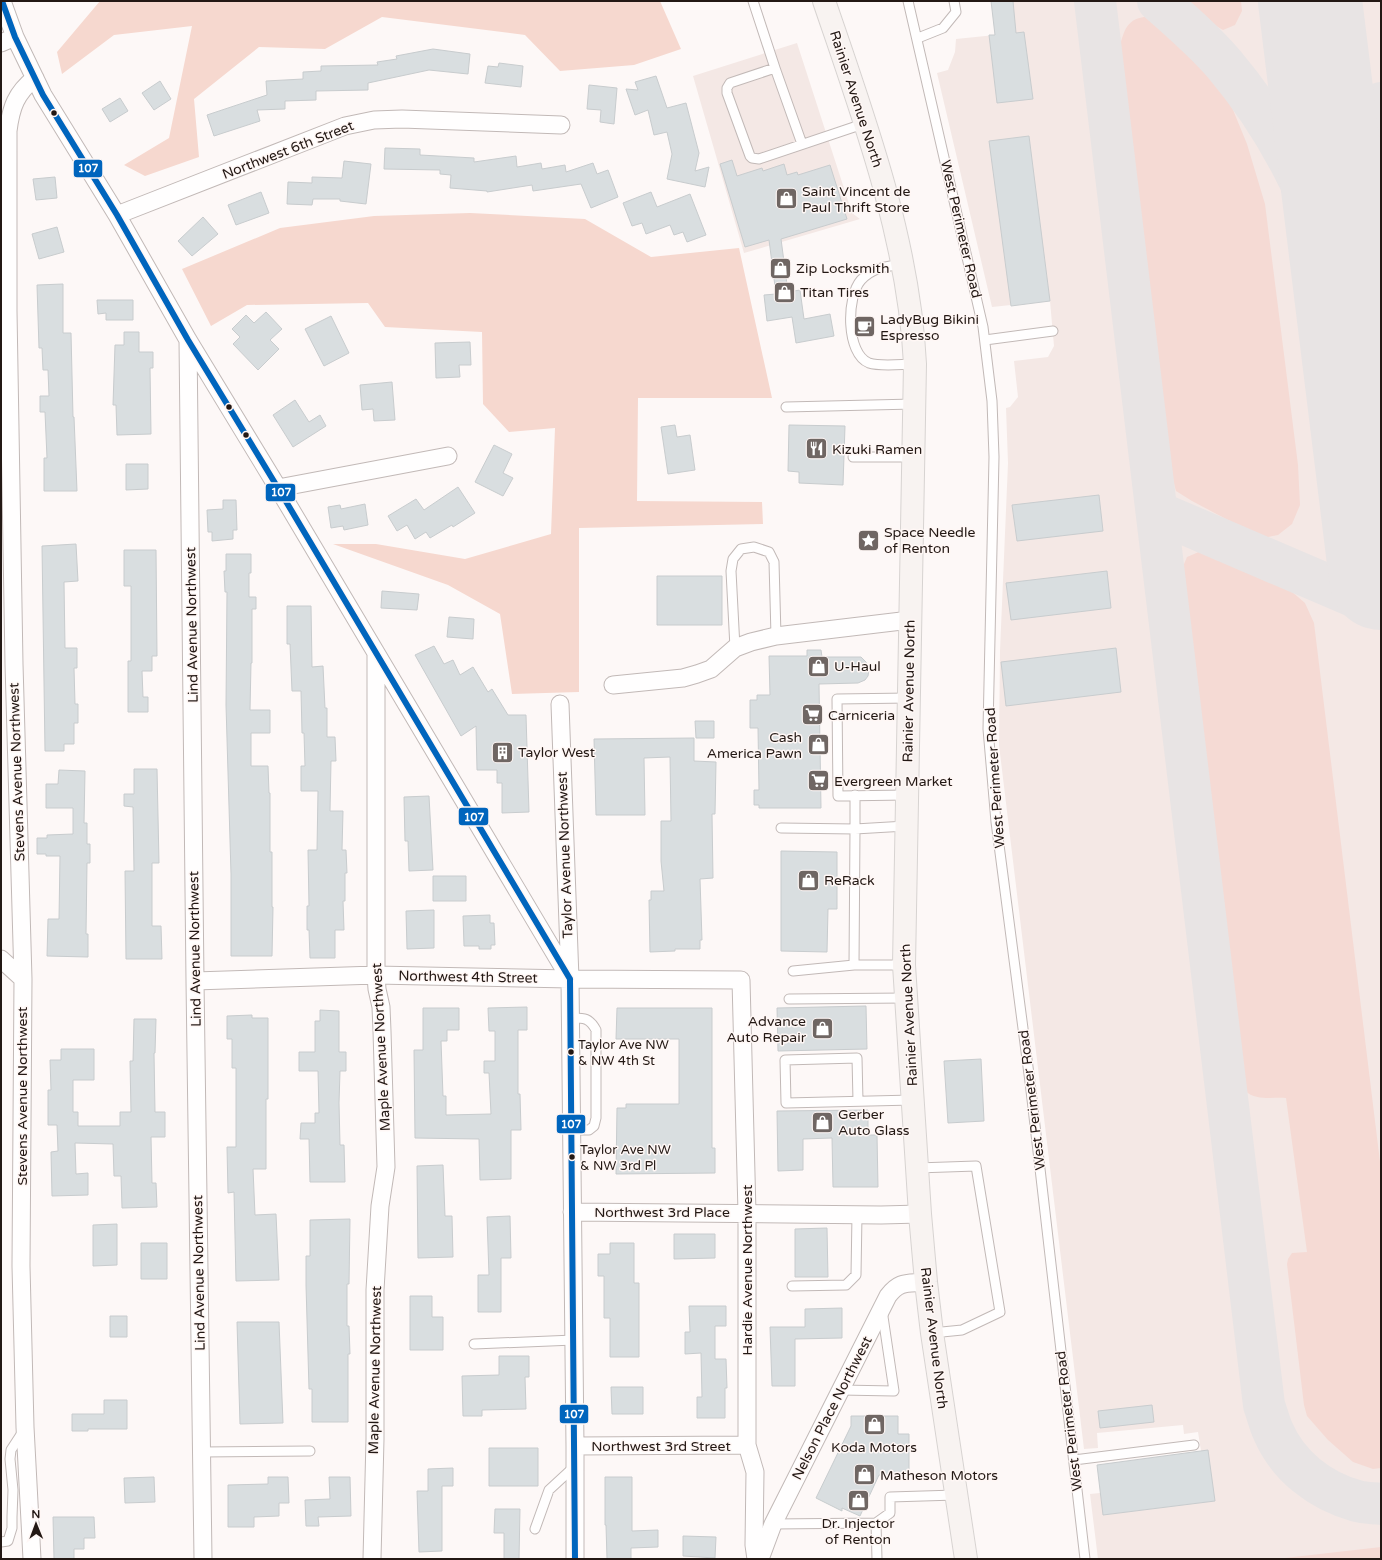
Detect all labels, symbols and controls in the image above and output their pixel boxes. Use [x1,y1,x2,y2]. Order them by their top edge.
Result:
street label: Rainier Avenue North [826,28,886,170]
unlabelled marker [49,108,59,118]
street label: Northwest 6th Street [220,117,357,183]
street label: West Perimeter Road [937,158,985,300]
line badge: 107 [73,159,103,178]
text: 107 [78,162,98,175]
place label: Saint Vincent de Paul Thrift Store [802,183,910,216]
shop icon: Saint Vincent de Paul Thrift Store [773,186,799,212]
shop icon: Zip Locksmith [768,255,794,281]
place label: Zip Locksmith [796,260,889,277]
shop icon: Titan Tires [772,279,798,305]
place label: Titan Tires [800,284,869,301]
place label: LadyBug Bikini Espresso [880,311,979,344]
cafe icon: LadyBug Bikini Espresso [852,314,878,340]
unlabelled marker [224,402,234,412]
unlabelled marker [241,430,251,440]
restaurant icon: Kizuki Ramen [803,436,829,462]
place label: Kizuki Ramen [832,441,922,458]
line badge: 107 [265,483,296,502]
text: 107 [271,486,291,499]
place label: Space Needle of Renton [884,524,975,557]
place icon: Space Needle of Renton [855,527,881,553]
street label: Lind Avenue Northwest [182,546,202,703]
street label: Rainier Avenue North [899,619,919,763]
shop icon: U-Haul [805,653,831,679]
place label: U-Haul [834,658,881,675]
street label: Stevens Avenue Northwest [5,682,29,862]
supermarket icon: Carniceria [800,702,826,728]
place label: Carniceria [828,707,895,724]
street label: West Perimeter Road [982,707,1008,849]
place label: Cash America Pawn [707,729,802,762]
shop icon: Cash America Pawn [805,732,831,758]
building icon: Taylor West [489,739,515,765]
place label: Taylor West [518,744,596,761]
supermarket icon: Evergreen Market [805,768,831,794]
street label: Taylor Avenue Northwest [554,771,576,939]
place label: Evergreen Market [834,773,953,790]
line badge: 107 [458,807,489,826]
text: 107 [464,811,484,824]
shop icon: ReRack [796,867,822,893]
street label: Lind Avenue Northwest [185,870,205,1027]
place label: ReRack [824,872,875,889]
street label: Rainier Avenue North [897,943,921,1087]
street label: Maple Avenue Northwest [368,962,394,1132]
street label: Northwest 4th Street [398,967,539,987]
street label: Stevens Avenue Northwest [14,1006,31,1185]
place label: Advance Auto Repair [726,1013,807,1046]
shop icon: Advance Auto Repair [809,1016,835,1042]
street label: West Perimeter Road [1015,1029,1049,1171]
place label: Taylor Ave NW & NW 4th St [578,1037,669,1069]
marker: Taylor Ave NW & NW 4th St [566,1047,576,1057]
place label: Gerber Auto Glass [838,1106,910,1139]
shop icon: Gerber Auto Glass [810,1109,836,1135]
line badge: 107 [556,1114,586,1134]
text: 107 [561,1118,581,1131]
place label: Taylor Ave NW & NW 3rd Pl [580,1142,671,1174]
marker: Taylor Ave NW & NW 3rd Pl [567,1152,577,1162]
street label: Hardie Avenue Northwest [739,1184,756,1355]
street label: Lind Avenue Northwest [189,1194,209,1351]
street label: Northwest 3rd Place [594,1204,730,1221]
street label: Rainier Avenue North [917,1266,951,1410]
street label: Maple Avenue Northwest [365,1285,385,1454]
street label: Nelson Place Northwest [788,1333,876,1483]
street label: West Perimeter Road [1052,1350,1086,1492]
line badge: 107 [559,1404,589,1424]
text: 107 [564,1408,584,1421]
shop icon: Koda Motors [861,1412,887,1438]
street label: Northwest 3rd Street [591,1438,731,1455]
place label: Koda Motors [831,1439,917,1456]
shop icon: Matheson Motors [852,1462,878,1488]
place label: Matheson Motors [880,1467,998,1484]
shop icon: Dr. Injector of Renton [845,1488,871,1514]
north arrow [16,1504,56,1544]
text: N [31,1508,40,1521]
place label: Dr. Injector of Renton [821,1515,895,1548]

